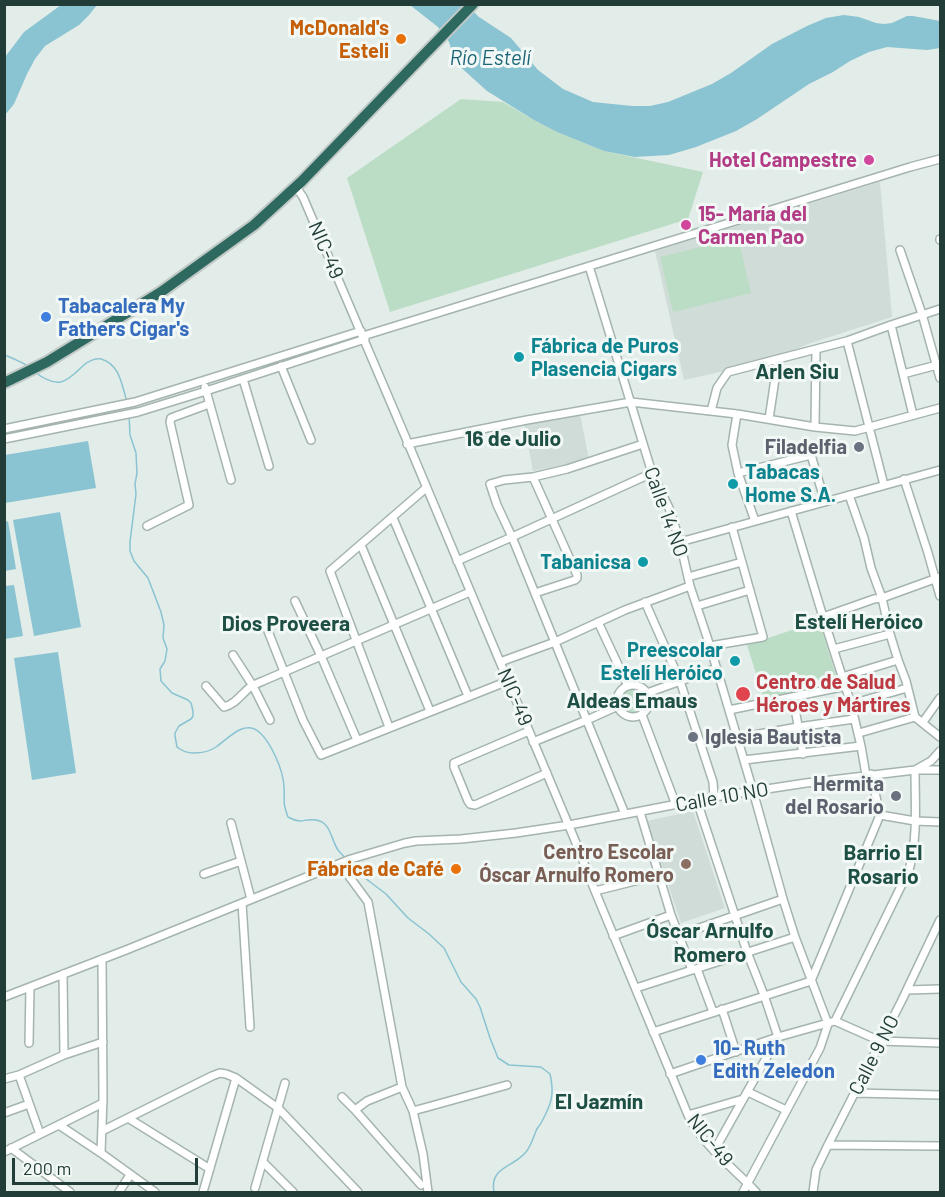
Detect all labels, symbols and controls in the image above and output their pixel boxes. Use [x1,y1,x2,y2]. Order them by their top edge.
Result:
place label: McDonald's Esteli [290,16,389,63]
marker: McDonald's Esteli [394,32,408,46]
water label: Río Estelí [449,45,531,71]
place label: Hotel Campestre [709,148,857,172]
marker: Hotel Campestre [862,153,876,167]
place label: 15- María del Carmen Pao [698,202,807,249]
street label: NIC-49 [303,218,349,282]
marker: 15- María del Carmen Pao [679,218,693,232]
place label: Tabacalera My Fathers Cigar's [58,294,189,341]
marker: Tabacalera My Fathers Cigar's [39,310,53,324]
place label: Fábrica de Puros Plasencia Cigars [531,334,679,381]
marker: Fábrica de Puros Plasencia Cigars [512,350,526,364]
district label: Arlen Siu [755,359,839,385]
district label: 16 de Julio [465,426,561,452]
place label: Filadelfia [765,435,847,459]
marker: Filadelfia [852,440,866,454]
place label: Tabacas Home S.A. [745,460,836,507]
street label: Calle 14 NO [639,464,693,560]
marker: Tabacas Home S.A. [726,477,740,491]
place label: Tabanicsa [540,550,631,574]
marker: Tabanicsa [636,555,650,569]
district label: Estelí Heróico [795,609,923,635]
district label: Dios Proveera [222,611,350,637]
place label: Preescolar Estelí Heróico [601,638,723,685]
marker: Preescolar Estelí Heróico [728,654,742,668]
street label: NIC-49 [492,665,538,729]
place label: Centro de Salud Héroes y Mártires [756,670,910,717]
marker: Centro de Salud Héroes y Mártires [734,685,752,703]
district label: Aldeas Emaus [566,688,698,714]
place label: Iglesia Bautista [705,725,841,749]
marker: Iglesia Bautista [686,730,700,744]
place label: Hermita del Rosario [785,772,884,819]
street label: Calle 10 NO [673,777,771,817]
marker: Hermita del Rosario [889,789,903,803]
place label: Centro Escolar Óscar Arnulfo Romero [479,840,674,887]
district label: Barrio El Rosario [844,840,922,890]
place label: Fábrica de Café [307,857,444,881]
marker: Centro Escolar Óscar Arnulfo Romero [679,857,693,871]
marker: Fábrica de Café [449,862,463,876]
district label: Óscar Arnulfo Romero [646,918,774,968]
street label: Calle 9 NO [844,1011,904,1099]
place label: 10- Ruth Edith Zeledon [713,1036,835,1083]
marker: 10- Ruth Edith Zeledon [694,1053,708,1067]
district label: El Jazmín [555,1089,643,1115]
street label: NIC-49 [682,1109,738,1171]
scale bar [15,1146,201,1184]
text: 200 m [23,1157,71,1179]

